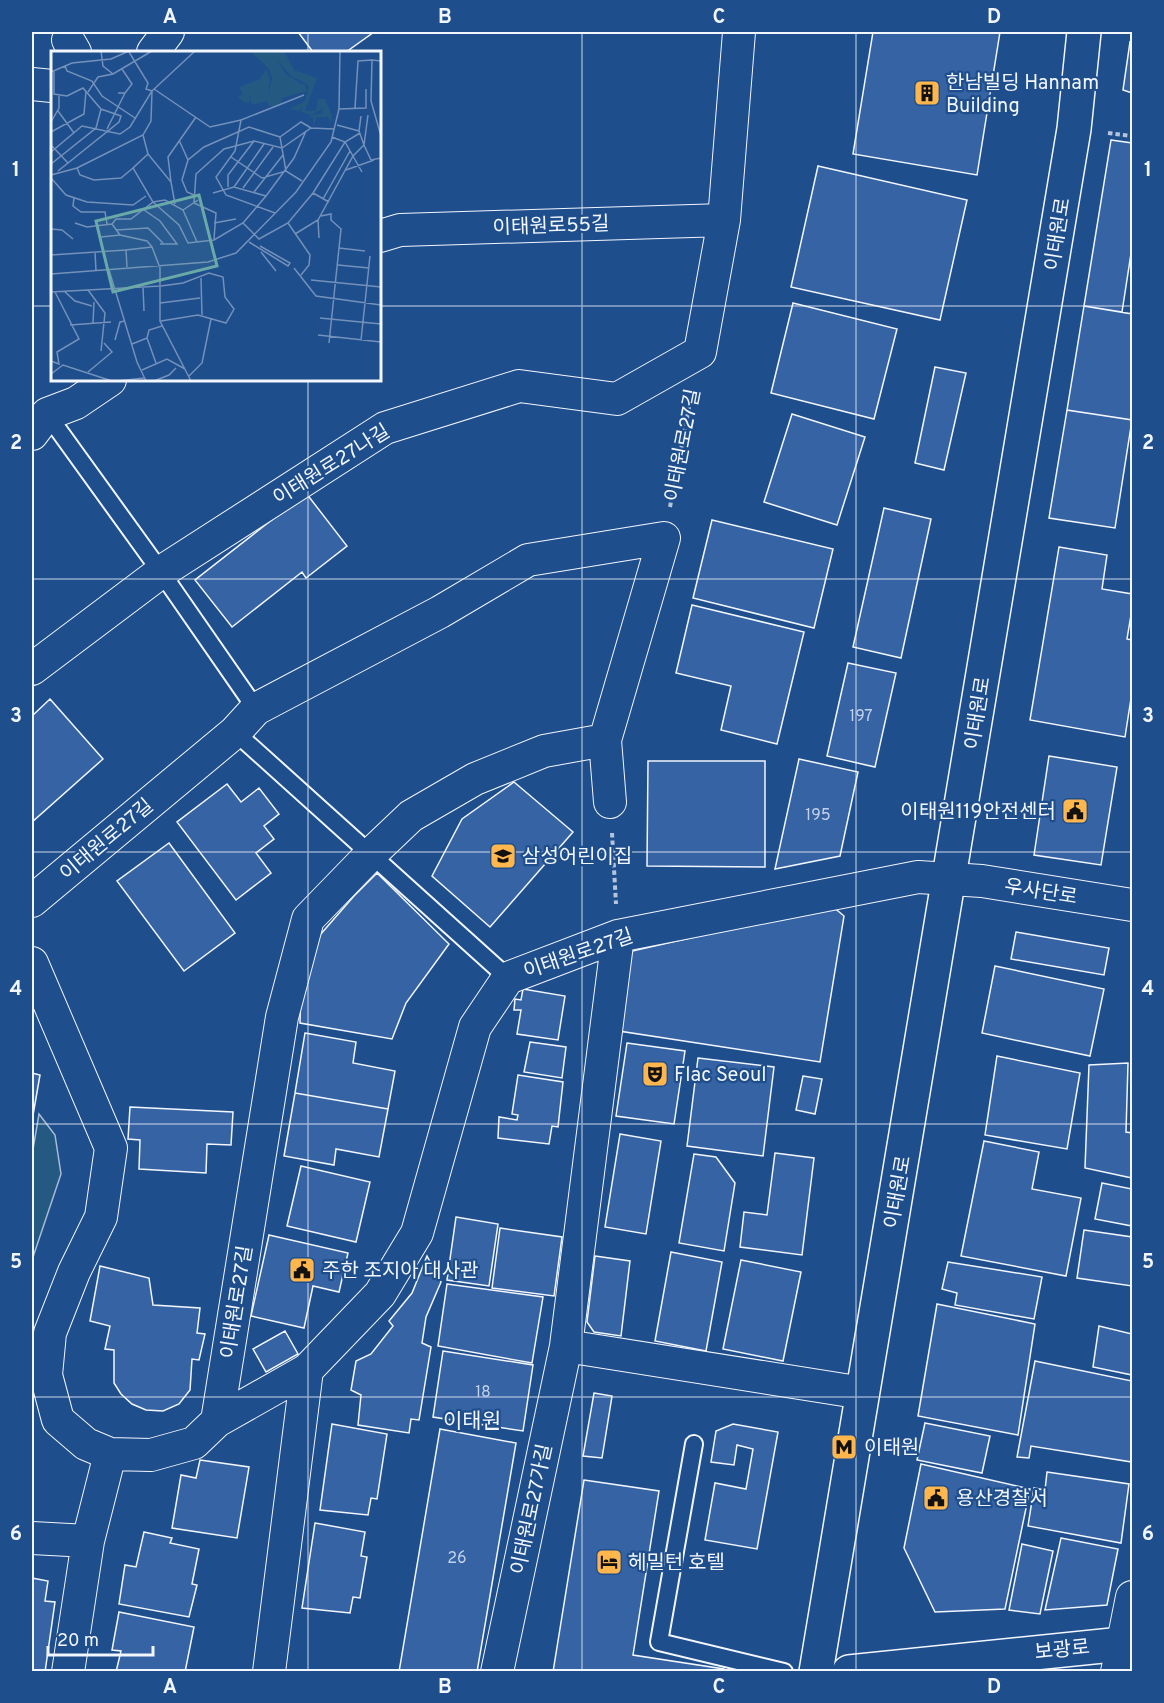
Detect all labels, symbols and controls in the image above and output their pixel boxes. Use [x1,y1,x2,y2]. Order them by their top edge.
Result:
text: A [163,5,177,31]
text: B [438,5,452,31]
text: C [713,5,725,31]
text: D [987,5,1001,31]
inset map [51,51,381,381]
place label: 한남빌딩 Hannam Building [946,71,1099,120]
building icon: 한남빌딩 Hannam Building [912,78,942,108]
text: 1 [12,158,20,184]
text: 1 [1144,158,1152,184]
street label: 이태원로 [1040,196,1078,273]
street label: 이태원로55길 [492,212,610,242]
street label: 이태원로27길 [660,387,708,504]
street label: 이태원로27나길 [269,419,395,512]
text: 2 [10,431,22,457]
text: 2 [1142,431,1154,457]
street label: 이태원로 [960,675,998,752]
text: 3 [10,704,22,730]
text: 3 [1142,704,1154,730]
house number: 197 [849,707,873,727]
street label: 이태원로27길 [55,794,159,887]
public building icon: 이태원119안전센터 [1060,796,1090,826]
place label: 이태원119안전센터 [900,800,1056,826]
house number: 195 [805,806,831,826]
school or university icon: 삼성어린이집 [488,841,518,871]
place label: 삼성어린이집 [522,845,632,871]
street label: 우사단로 [1002,874,1079,912]
street label: 이태원로27길 [520,924,637,986]
text: 4 [10,977,22,1003]
text: 4 [1142,977,1154,1003]
theatre icon: Flac Seoul [640,1059,670,1089]
place label: Flac Seoul [674,1063,766,1089]
street label: 이태원로 [880,1154,918,1231]
street label: 이태원로27길 [216,1244,260,1361]
text: 5 [10,1250,22,1276]
text: 5 [1142,1250,1154,1276]
public building icon: 주한 조지아 대사관 [287,1255,317,1285]
place label: 주한 조지아 대사관 [322,1259,479,1285]
house number: 18 [475,1383,491,1403]
district label: 이태원 [443,1409,501,1436]
metro station icon: 이태원 [829,1432,859,1462]
place label: 이태원 [864,1436,919,1462]
street label: 이태원로27가길 [506,1442,559,1577]
public building icon: 용산경찰서 [921,1483,951,1513]
place label: 용산경찰서 [956,1487,1048,1513]
text: 6 [10,1522,22,1548]
text: 6 [1142,1522,1154,1548]
hotel icon: 헤밀턴 호텔 [594,1547,624,1577]
house number: 26 [447,1549,467,1569]
place label: 헤밀턴 호텔 [628,1551,725,1577]
scale bar [48,1619,153,1657]
text: 20 m [57,1630,99,1653]
street label: 보광로 [1033,1635,1091,1667]
text: A [163,1675,177,1701]
text: B [438,1675,452,1701]
text: C [713,1675,725,1701]
text: D [987,1675,1001,1701]

